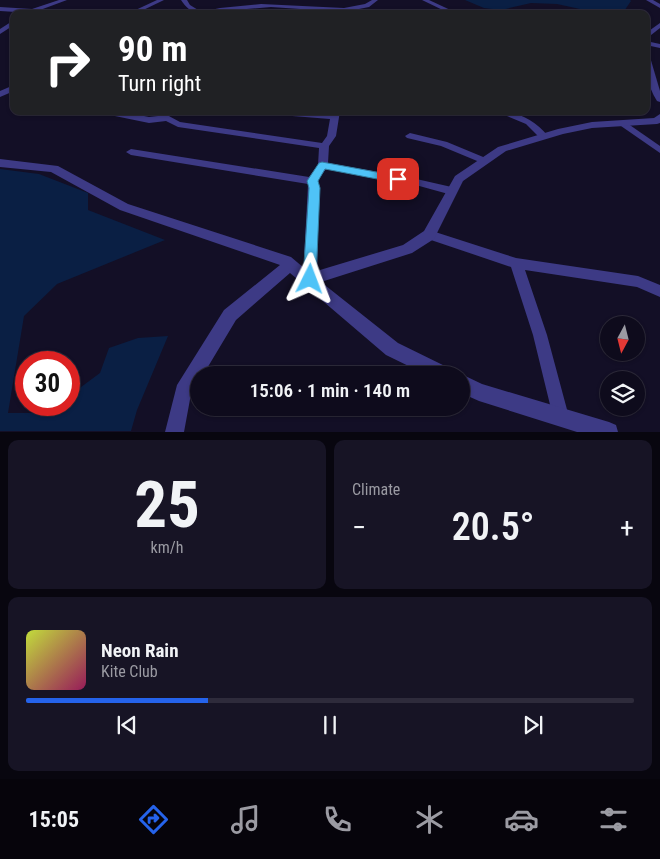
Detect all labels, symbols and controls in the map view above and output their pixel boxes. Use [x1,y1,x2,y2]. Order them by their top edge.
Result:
text: 90 m [118,29,187,70]
icon: right [35,30,100,95]
text: Turn right [118,71,201,96]
pin [377,158,419,200]
icon: arrive [384,165,412,193]
position arrow [283,252,335,304]
north arrow [600,316,645,361]
map controls [600,316,645,416]
speed limit sign: 30 [15,351,80,416]
button: layers [600,371,645,416]
text: 15:06 · 1 min · 140 m [250,379,410,402]
text: 25 [134,467,200,543]
text: Climate [352,480,400,499]
text: 20.5° [452,505,534,549]
text: − [352,511,366,544]
text: + [620,511,634,544]
text: km/h [151,538,183,557]
text: Neon Rain [101,639,179,662]
text: Kite Club [101,662,158,681]
icon: previous [113,711,141,739]
icon: pause [316,711,344,739]
icon: next [519,711,547,739]
icon: directions [136,802,171,837]
icon: music [228,802,263,837]
icon: phone [320,802,355,837]
icon: climate [412,802,447,837]
icon: car [504,802,539,837]
icon: filters [596,802,631,837]
text: 15:05 [29,807,79,832]

